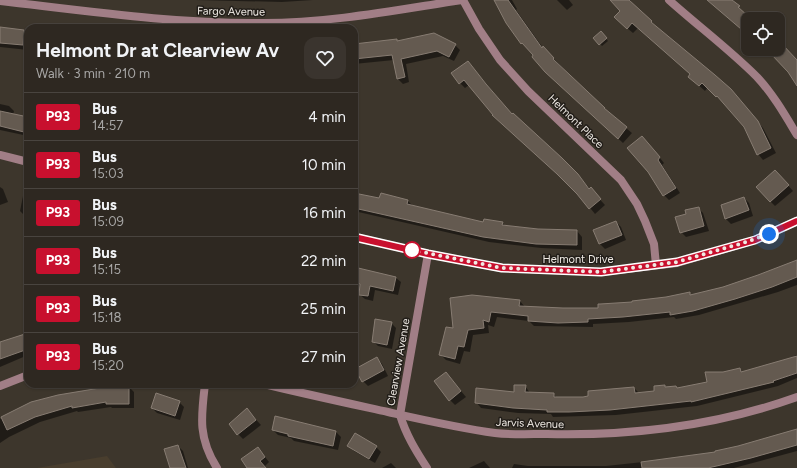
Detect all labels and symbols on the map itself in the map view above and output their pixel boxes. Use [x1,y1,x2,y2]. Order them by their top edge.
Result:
street label: Fargo Avenue [197,4,265,19]
street label: Helmont Place [545,92,606,151]
your location [759,224,779,244]
unlabelled marker [403,241,421,259]
street label: Helmont Drive [543,253,613,266]
street label: Clearview Avenue [384,317,413,407]
street label: Jarvis Avenue [496,416,564,431]

